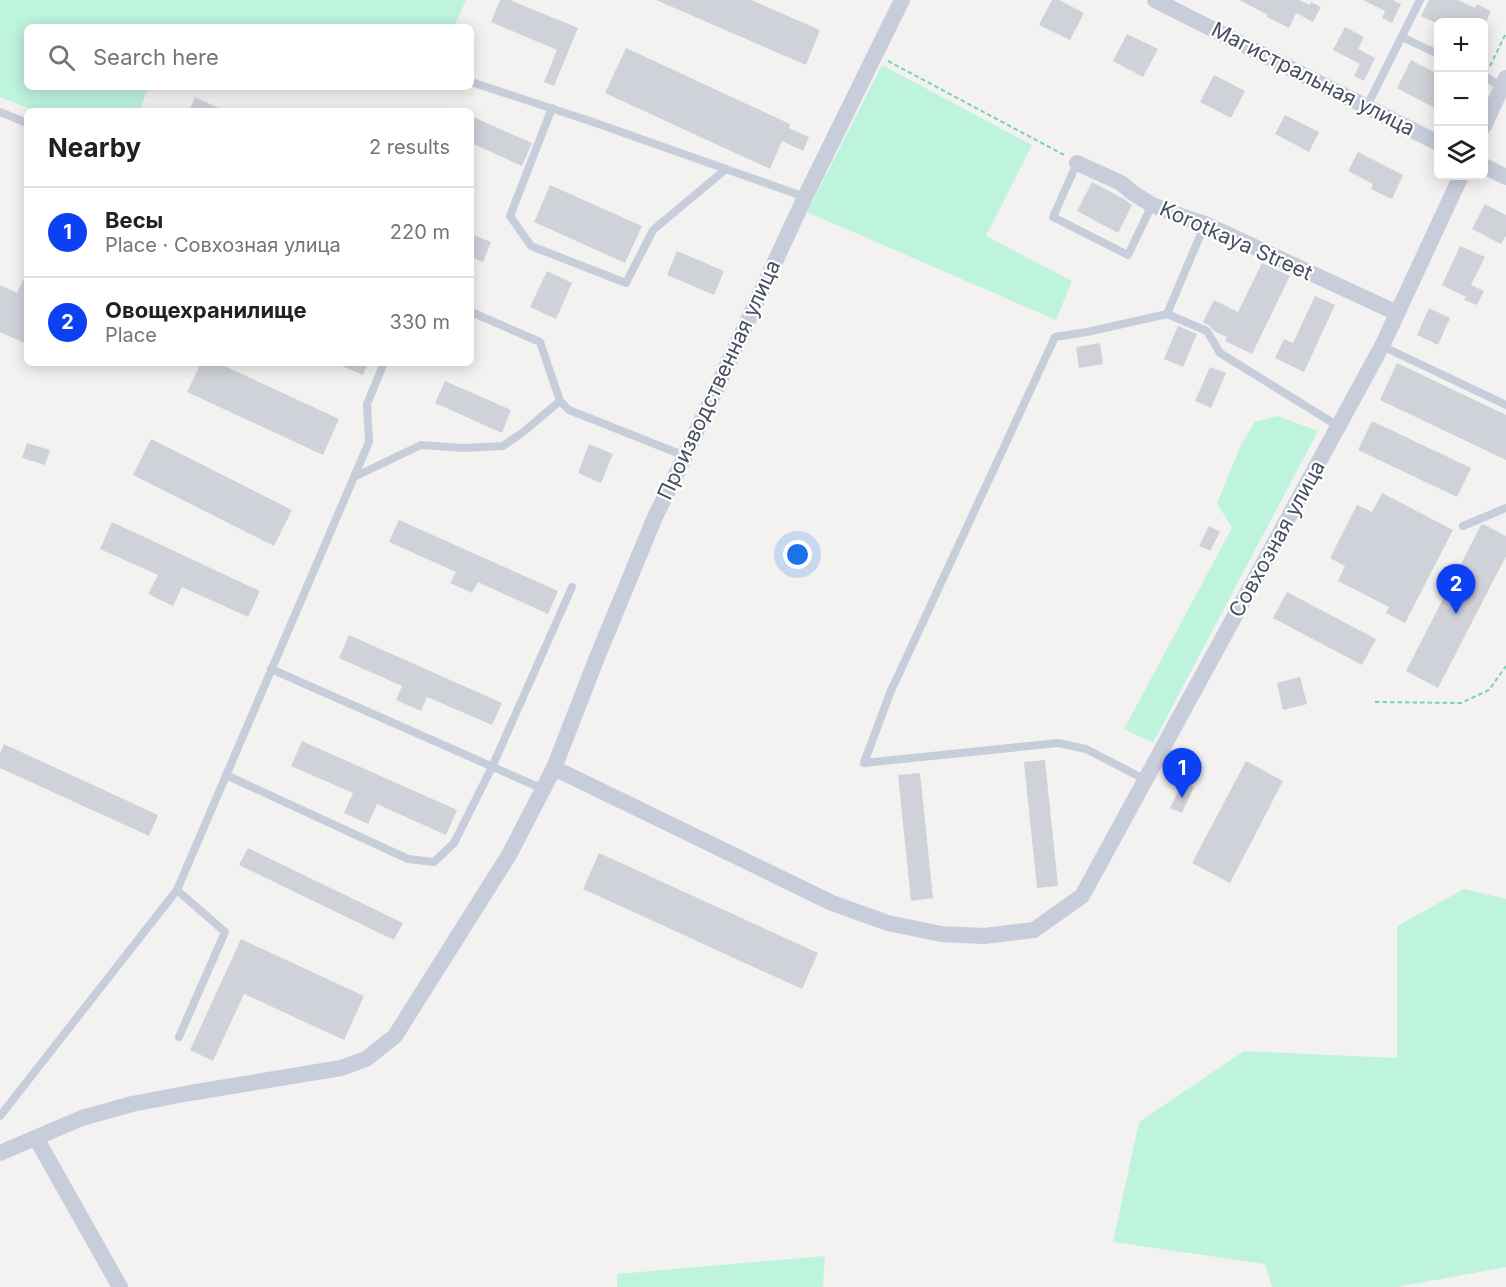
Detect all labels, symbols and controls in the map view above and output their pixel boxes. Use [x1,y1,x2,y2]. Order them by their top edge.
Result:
street label: Магистральная улица [1207,16,1419,141]
map controls [1434,18,1488,180]
button: + [1434,18,1488,72]
search box [24,24,474,90]
icon: search [45,41,78,74]
text: Search here [93,44,219,70]
button: − [1434,72,1488,126]
button: layers [1434,126,1488,180]
text: Nearby [48,132,141,163]
text: 2 results [369,135,450,159]
street label: Korotkaya Street [1156,196,1317,285]
text: Весы [105,207,163,233]
text: 1 [63,220,72,244]
text: 220 m [390,220,450,244]
text: Place · Совхозная улица [105,233,341,257]
street label: Производственная улица [652,256,785,504]
text: Овощехранилище [105,297,307,323]
text: 2 [61,310,74,334]
text: 330 m [390,310,450,334]
text: Place [105,323,157,347]
street label: Совхозная улица [1223,456,1330,621]
your location [783,540,812,569]
pin: 2 [1436,564,1476,614]
pin: 1 [1162,748,1202,798]

